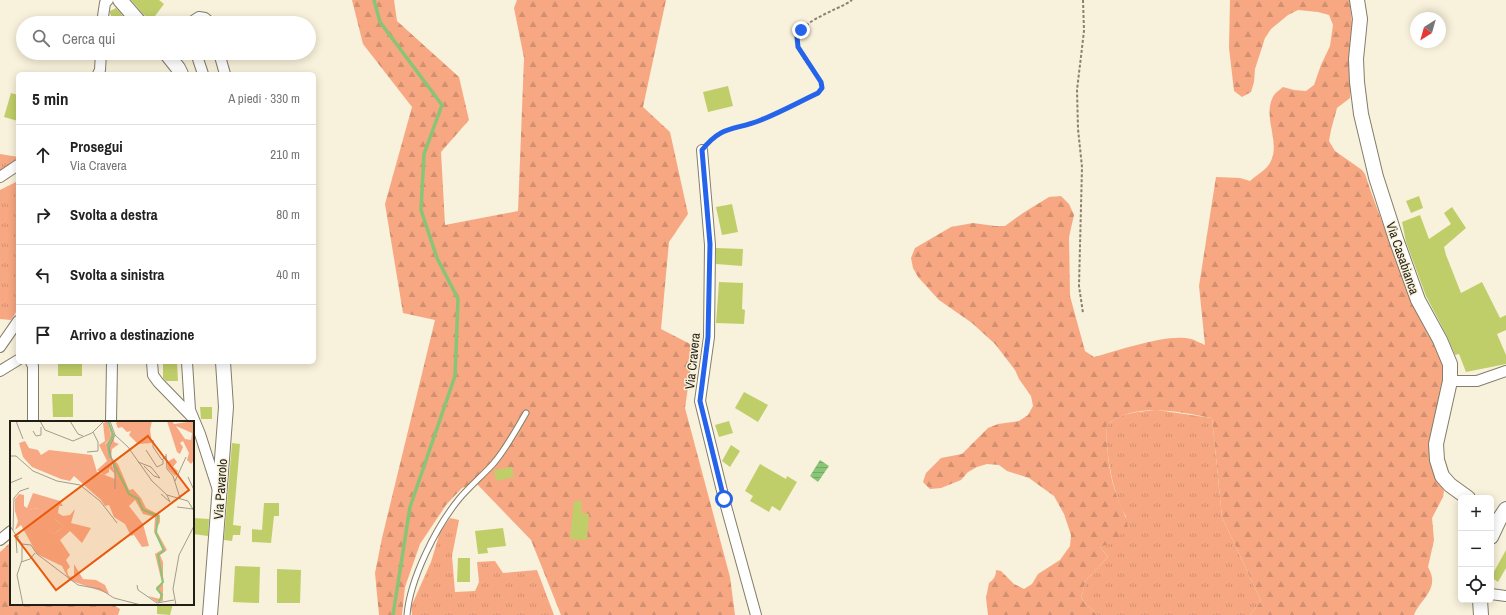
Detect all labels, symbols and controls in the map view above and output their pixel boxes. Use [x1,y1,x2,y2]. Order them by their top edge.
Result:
north arrow [1410,12,1446,48]
search box [16,16,316,60]
route end [792,21,810,39]
icon: search [30,27,52,49]
text: Cerca qui [62,28,115,49]
text: 5 min [32,87,68,110]
text: A piedi · 330 m [228,90,300,107]
text: Prosegui [70,136,123,157]
icon: ahead [32,144,54,166]
text: 210 m [270,146,300,163]
text: Via Cravera [70,157,127,174]
icon: right [32,204,54,226]
text: Svolta a destra [70,204,158,225]
text: 80 m [276,206,300,223]
street label: Via Casabianca [1382,220,1423,297]
icon: left [32,264,54,286]
text: Svolta a sinistra [70,264,164,285]
text: 40 m [276,266,300,283]
icon: arrive [32,324,54,346]
text: Arrivo a destinazione [70,324,194,345]
street label: Via Cravera [681,332,704,390]
inset map [10,421,194,605]
street label: Via Pavarolo [210,458,231,520]
route start [715,490,733,508]
map controls [1458,495,1494,603]
button: + [1458,495,1494,531]
button: − [1458,531,1494,567]
button: locate [1458,567,1494,603]

